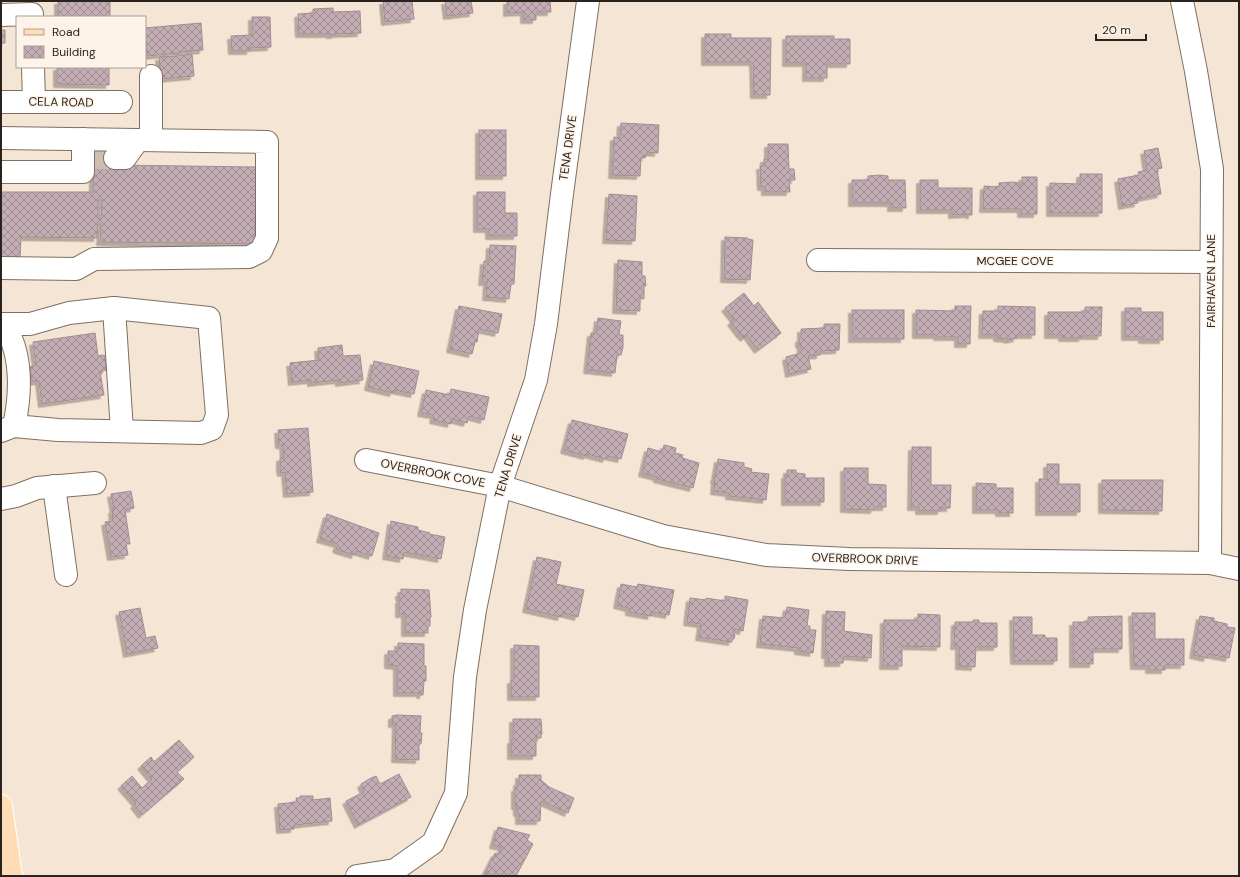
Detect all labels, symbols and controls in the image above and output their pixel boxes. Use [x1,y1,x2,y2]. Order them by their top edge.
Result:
legend [16,16,146,68]
scale bar [1096,16,1146,42]
text: 20 m [1102,22,1131,38]
text: Road [52,24,80,40]
text: Building [52,44,96,60]
street label: CELA ROAD [28,93,94,111]
street label: TENA DRIVE [555,114,581,182]
street label: FAIRHAVEN LANE [1203,234,1219,328]
street label: MCGEE COVE [977,253,1054,269]
street label: TENA DRIVE [491,432,525,500]
street label: OVERBROOK COVE [379,455,487,491]
street label: OVERBROOK DRIVE [811,549,919,569]

